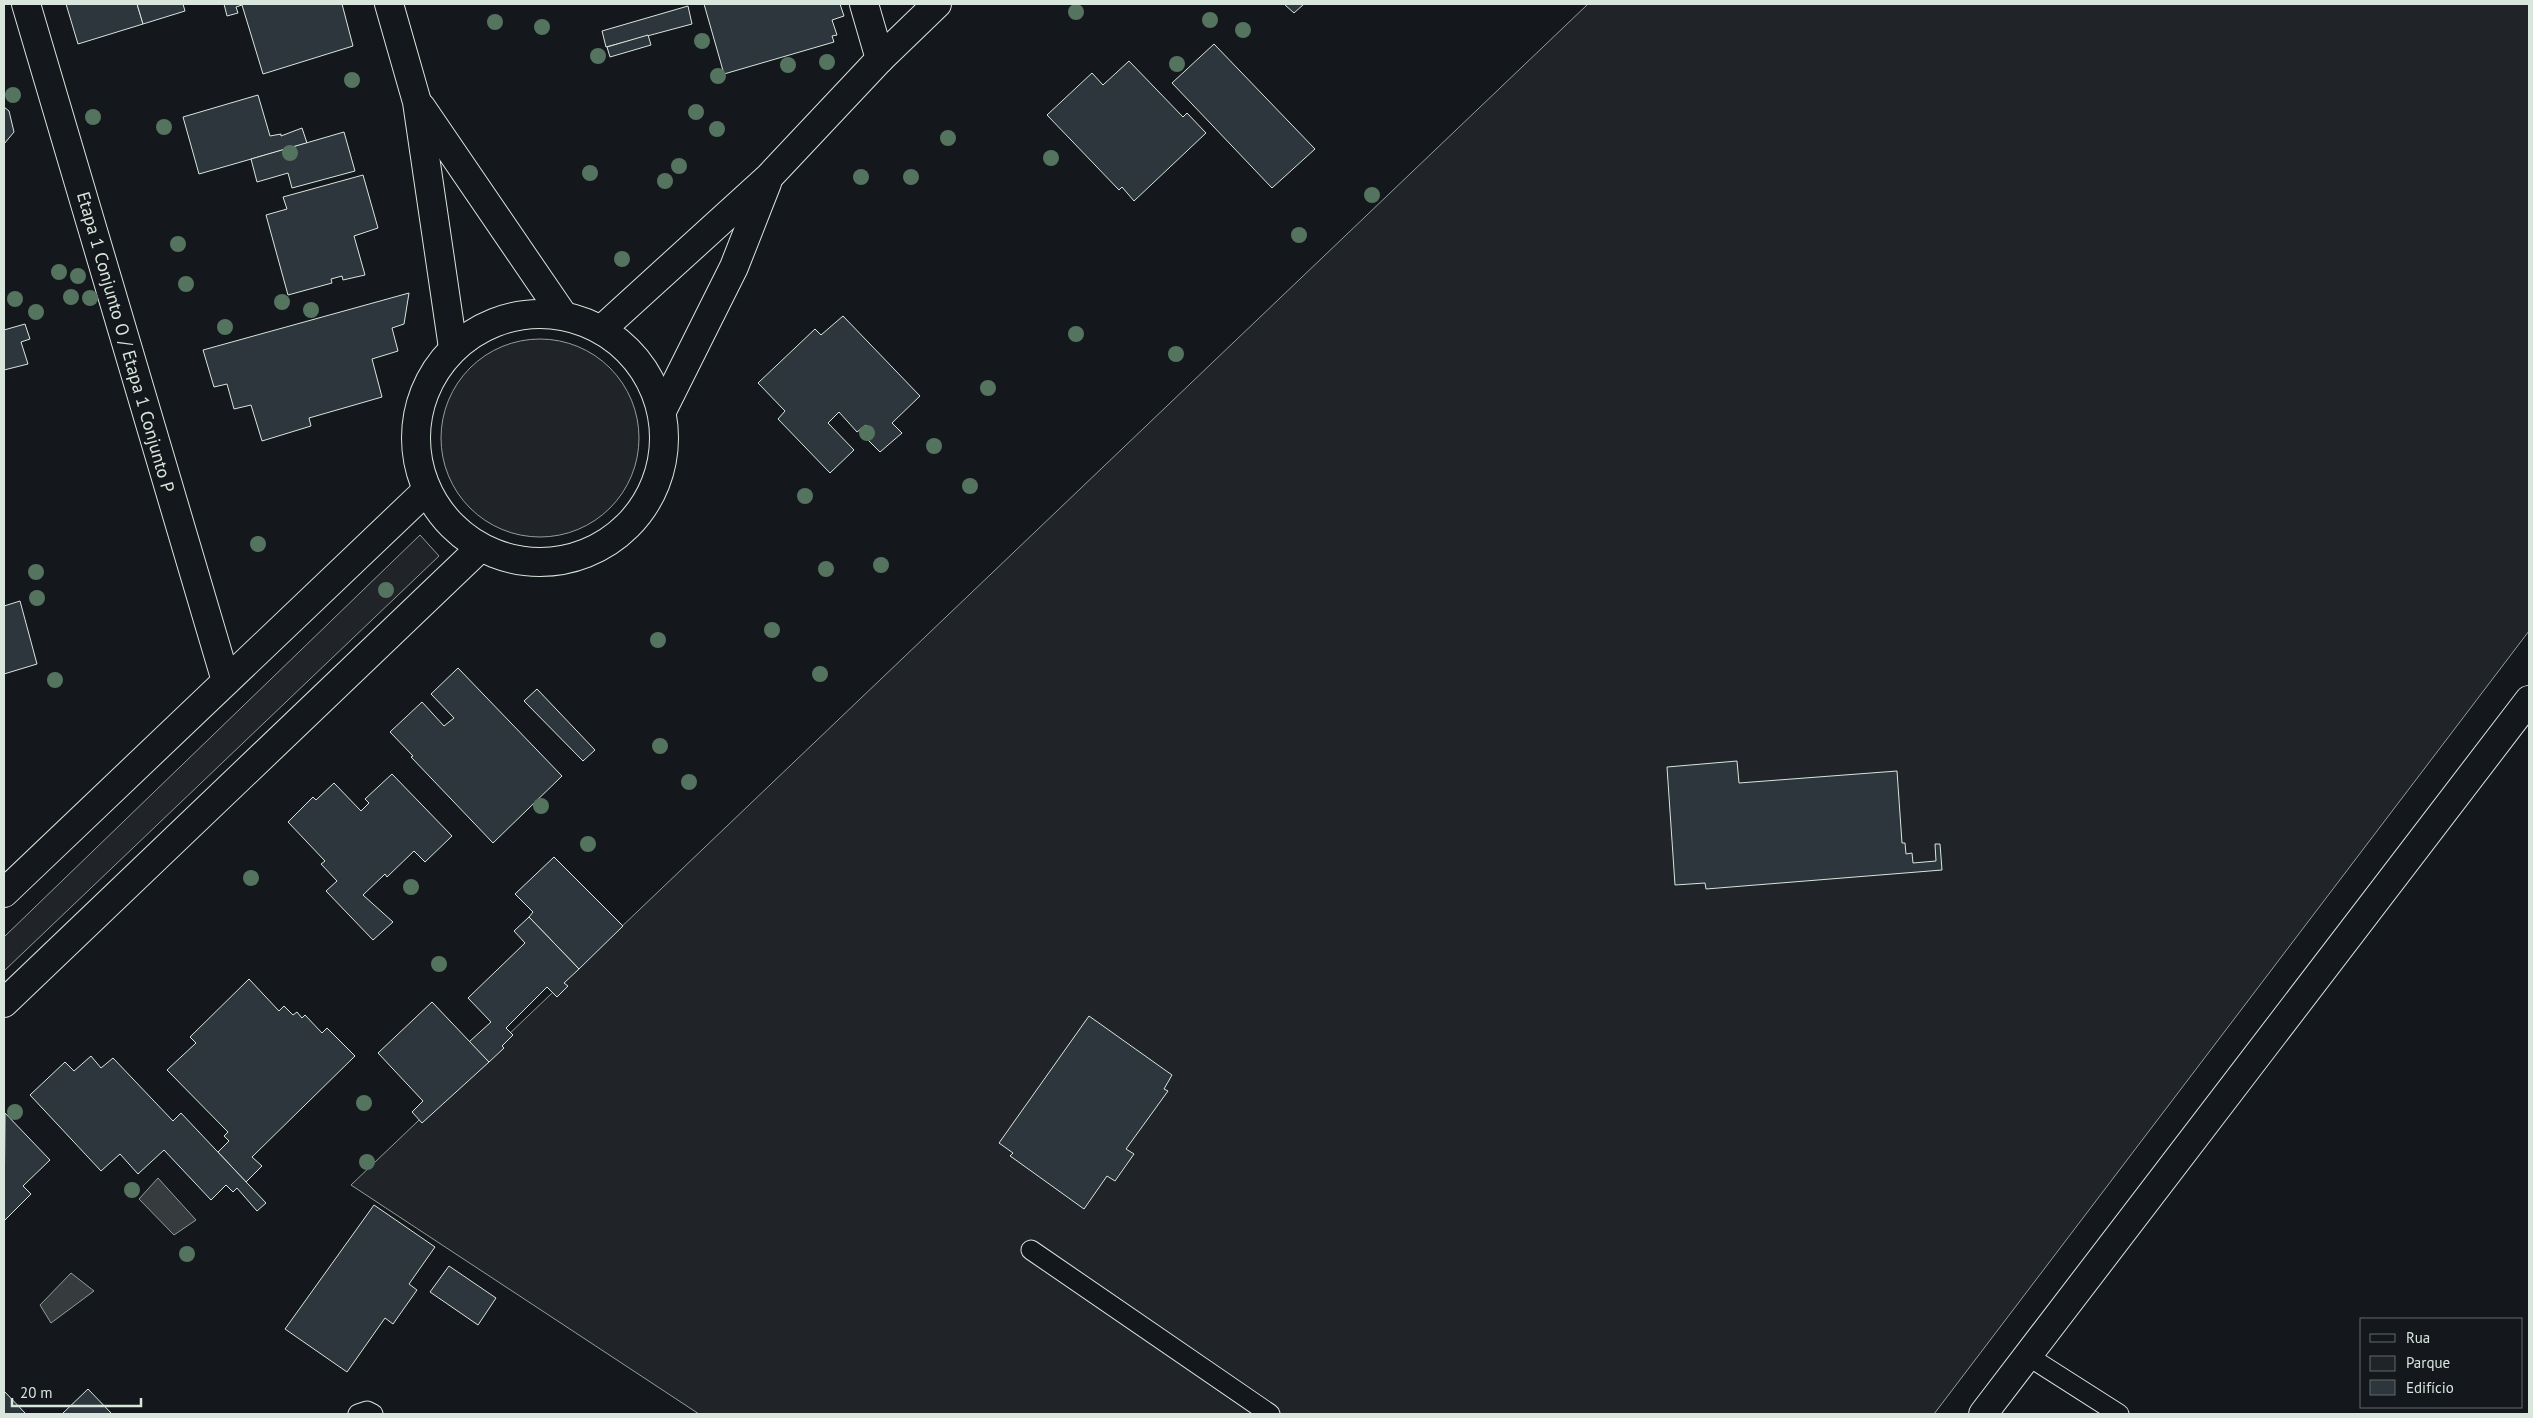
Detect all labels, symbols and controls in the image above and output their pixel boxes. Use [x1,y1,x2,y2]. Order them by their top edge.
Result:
street label: Etapa 1 Conjunto O / Etapa 1 Conjunto P [72,189,180,495]
legend [2360,1318,2523,1408]
text: Rua [2406,1328,2430,1347]
text: Parque [2406,1353,2450,1372]
scale bar [12,1376,141,1408]
text: Edifício [2406,1378,2454,1397]
text: 20 m [20,1383,53,1402]

